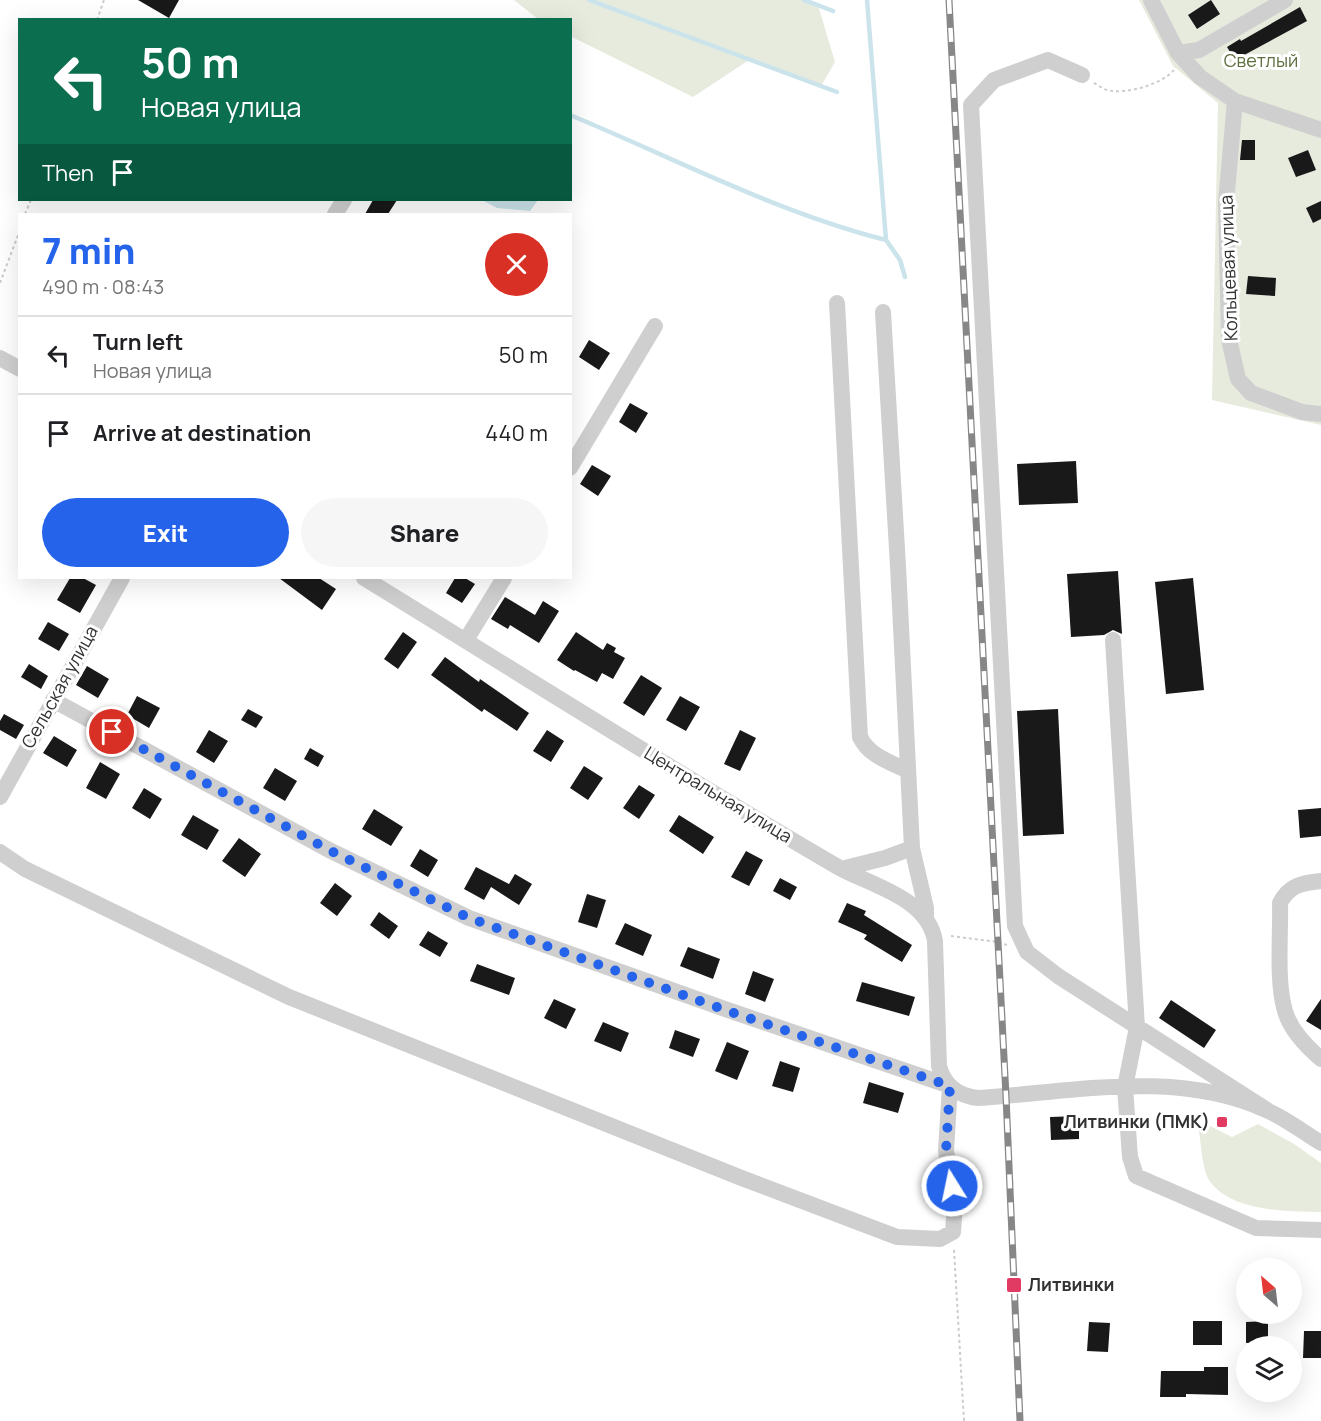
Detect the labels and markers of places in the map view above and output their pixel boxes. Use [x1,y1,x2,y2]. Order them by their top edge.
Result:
pin [86,706,137,757]
place label: Литвинки (ПМК) [1064,1109,1210,1133]
marker: Литвинки (ПМК) [1215,1115,1229,1129]
place label: Литвинки [1028,1272,1114,1296]
marker: Литвинки [1005,1276,1023,1294]

